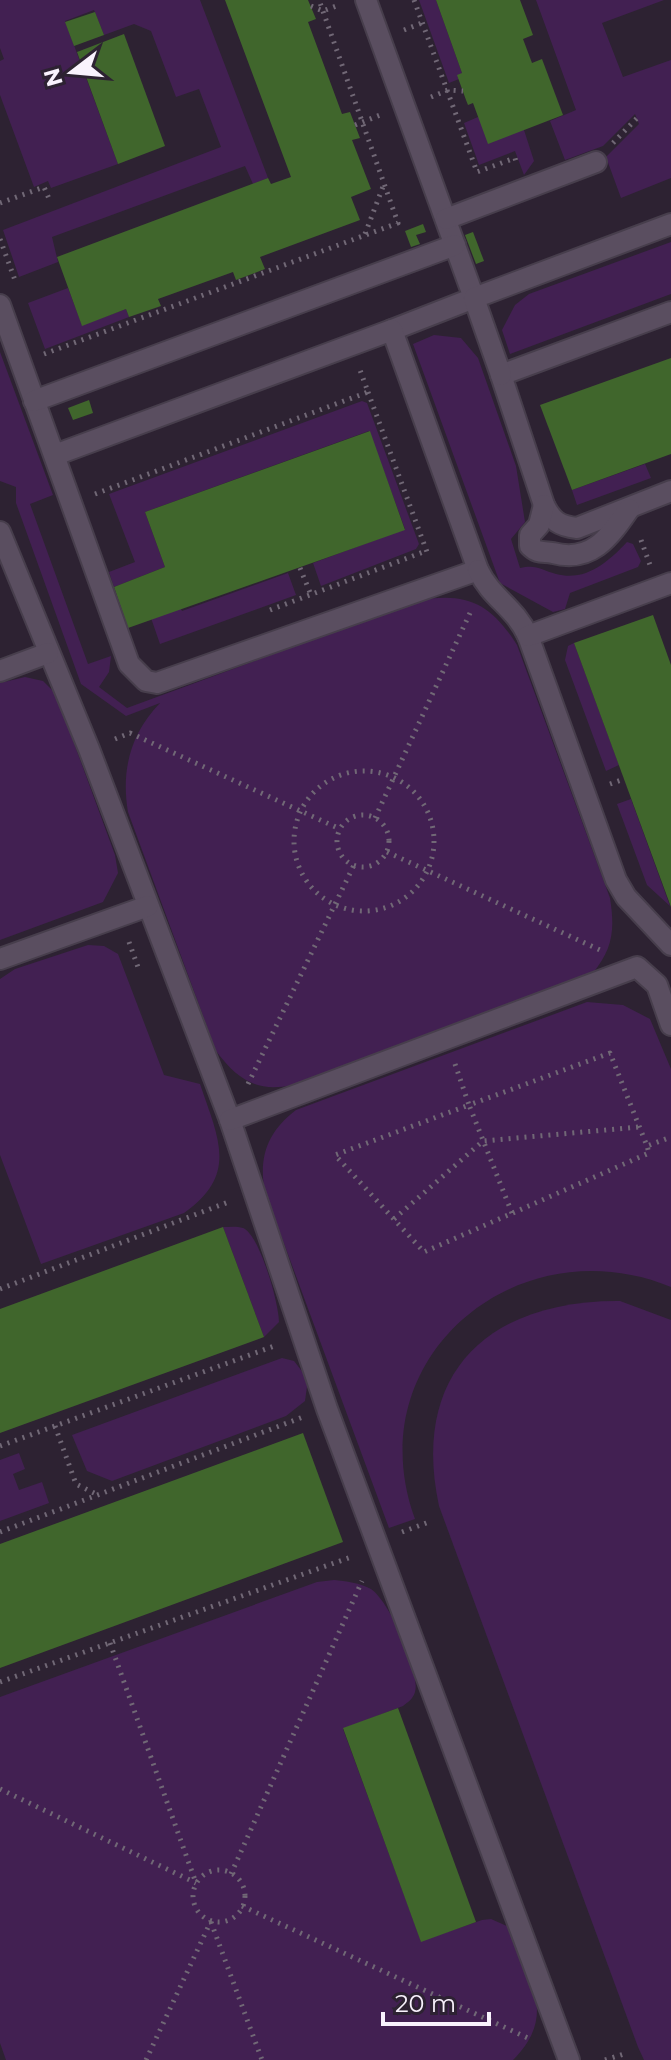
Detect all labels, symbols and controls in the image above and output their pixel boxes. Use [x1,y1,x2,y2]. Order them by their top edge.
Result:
north arrow [32,32,112,112]
text: N [38,65,69,90]
scale bar [383,1976,489,2026]
text: 20 m [395,1989,456,2018]

